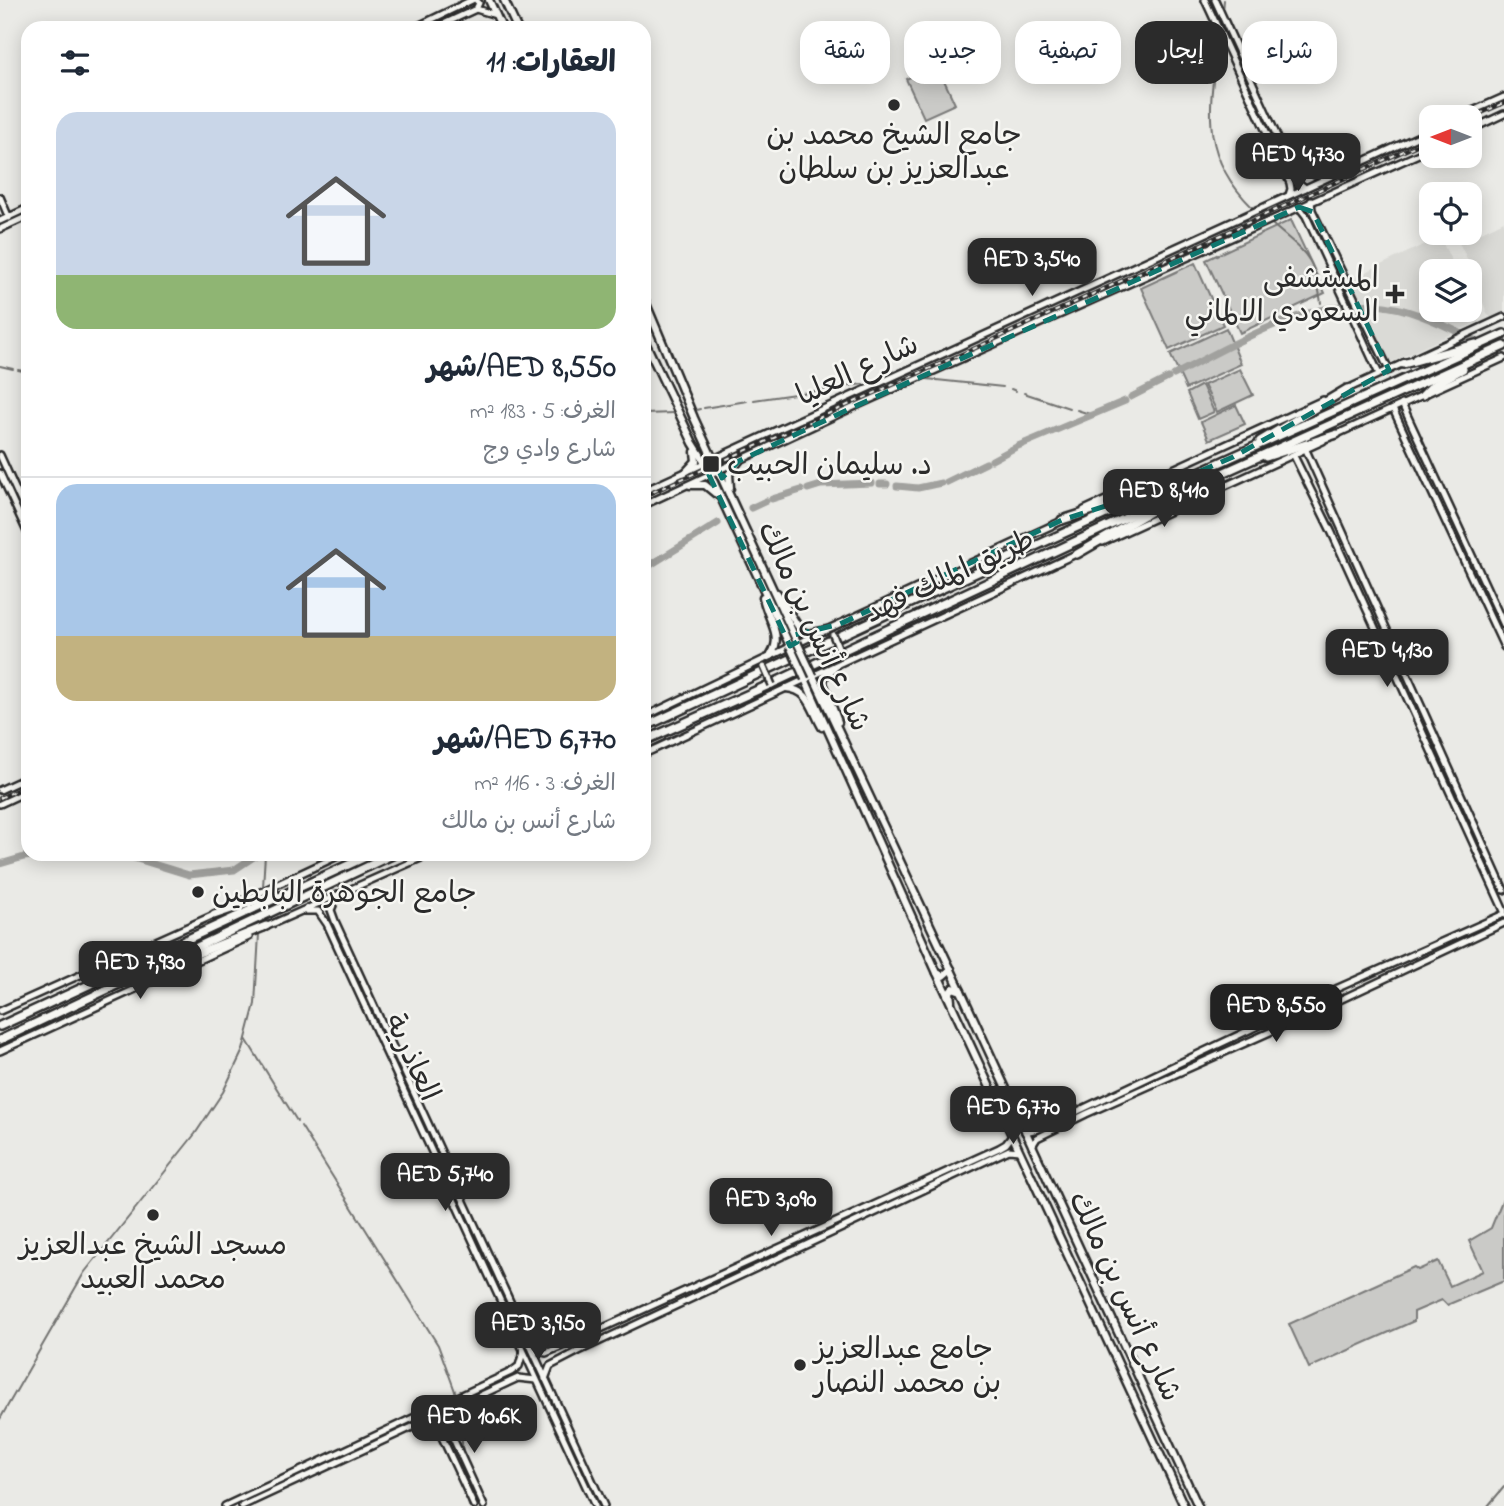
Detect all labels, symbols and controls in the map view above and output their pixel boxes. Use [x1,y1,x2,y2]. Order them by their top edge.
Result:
chip: شقة [800,21,890,84]
chip: جديد [904,21,1001,84]
chip: تصفية [1015,21,1121,84]
chip: إيجار [1135,21,1228,84]
chip: شراء [1242,21,1337,84]
text: العقارات: 11 [486,42,616,86]
icon: filters [56,44,94,82]
marker: جامع الشيخ محمد بن عبدالعزيز بن سلطان [886,97,902,113]
north arrow [1419,105,1482,168]
map controls [1419,105,1482,322]
place label: جامع الشيخ محمد بن عبدالعزيز بن سلطان [766,115,1022,193]
pin: AED 4,730 [1218,134,1378,193]
text: AED 4,730 [1251,139,1345,172]
icon: home [273,158,399,284]
button: locate [1419,182,1482,245]
pin: AED 3,540 [952,238,1112,298]
text: AED 3,540 [984,244,1080,277]
place label: المستشفى السعودي الالماني [1184,258,1379,337]
button: layers [1419,259,1482,322]
marker: المستشفى السعودي الالماني [1385,284,1405,304]
street label: شارع العليا [790,324,927,419]
text: AED 8,550/شهر [427,347,616,391]
text: الغرف: 5 · 183 m² [470,396,616,429]
text: شارع وادي وج [483,434,616,467]
place label: د. سليمان الحبيب [727,445,932,489]
marker: د. سليمان الحبيب [701,454,721,474]
pin: AED 8,410 [1084,470,1244,529]
text: AED 8,410 [1119,475,1209,508]
street label: شارع أنس بن مالك [744,515,880,740]
street label: طريق الملك فهد [858,519,1043,636]
icon: home [273,530,399,656]
pin: AED 4,130 [1307,630,1467,689]
text: AED 4,130 [1342,635,1432,668]
text: AED 6,770/شهر [435,719,616,763]
text: الغرف: 3 · 116 m² [474,768,616,801]
text: شارع أنس بن مالك [441,806,616,839]
place label: جامع الجوهرة البابطين [212,873,477,917]
marker: جامع الجوهرة البابطين [190,884,206,900]
pin: AED 7,930 [60,942,220,1001]
text: AED 7,930 [95,947,185,980]
pin: AED 8,550 [1196,984,1356,1044]
text: AED 8,550 [1226,990,1326,1023]
street label: العاذرية [371,1007,450,1109]
pin: AED 6,770 [933,1086,1093,1146]
text: AED 6,770 [966,1092,1060,1125]
pin: AED 5,740 [365,1154,525,1213]
text: AED 5,740 [397,1159,493,1192]
pin: AED 3,090 [691,1178,851,1238]
text: AED 3,090 [726,1184,817,1217]
street label: شارع أنس بن مالك [1055,1185,1191,1410]
marker: مسجد الشيخ عبدالعزيز محمد العبيد [145,1207,161,1223]
place label: مسجد الشيخ عبدالعزيز محمد العبيد [16,1225,287,1303]
pin: AED 3,950 [458,1302,618,1362]
text: AED 3,950 [491,1308,585,1341]
place label: جامع عبدالعزيز بن محمد النصار [811,1329,1001,1407]
marker: جامع عبدالعزيز بن محمد النصار [792,1357,808,1373]
pin: AED 10.6K [394,1396,554,1455]
text: AED 10.6K [427,1401,521,1434]

